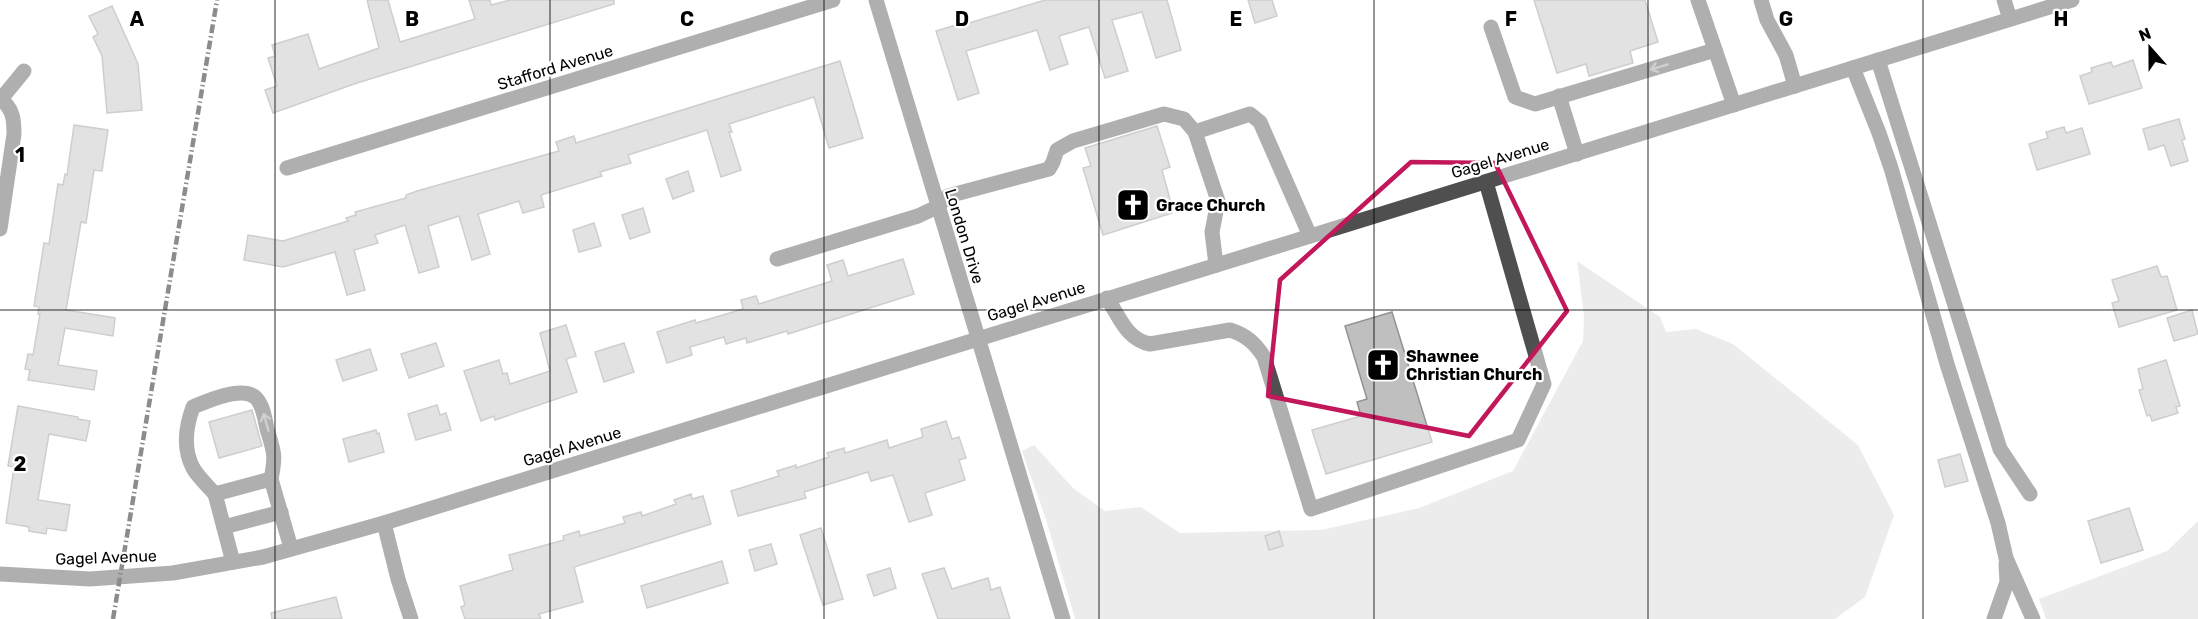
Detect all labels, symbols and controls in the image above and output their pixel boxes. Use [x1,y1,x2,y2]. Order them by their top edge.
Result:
text: A [130,7,145,31]
text: B [405,7,419,31]
text: C [680,7,694,31]
text: D [955,7,969,31]
text: E [1230,7,1242,31]
text: F [1505,7,1517,31]
text: G [1779,7,1793,31]
text: H [2054,7,2068,31]
north arrow [2120,18,2180,78]
text: N [2136,24,2154,45]
street label: Stafford Avenue [495,41,615,94]
one-way arrow [1650,62,1669,73]
street label: Gagel Avenue [1449,135,1552,182]
text: 1 [15,143,25,167]
street label: London Drive [941,186,988,286]
church icon: Grace Church [1115,187,1151,223]
place label: Grace Church [1156,196,1265,215]
street label: Gagel Avenue [985,278,1088,325]
church icon: Shawnee Christian Church [1365,347,1401,383]
place label: Shawnee Christian Church [1406,347,1542,384]
one-way arrow [260,413,271,432]
street label: Gagel Avenue [521,423,624,470]
text: 2 [14,452,27,476]
street label: Gagel Avenue [55,546,157,569]

